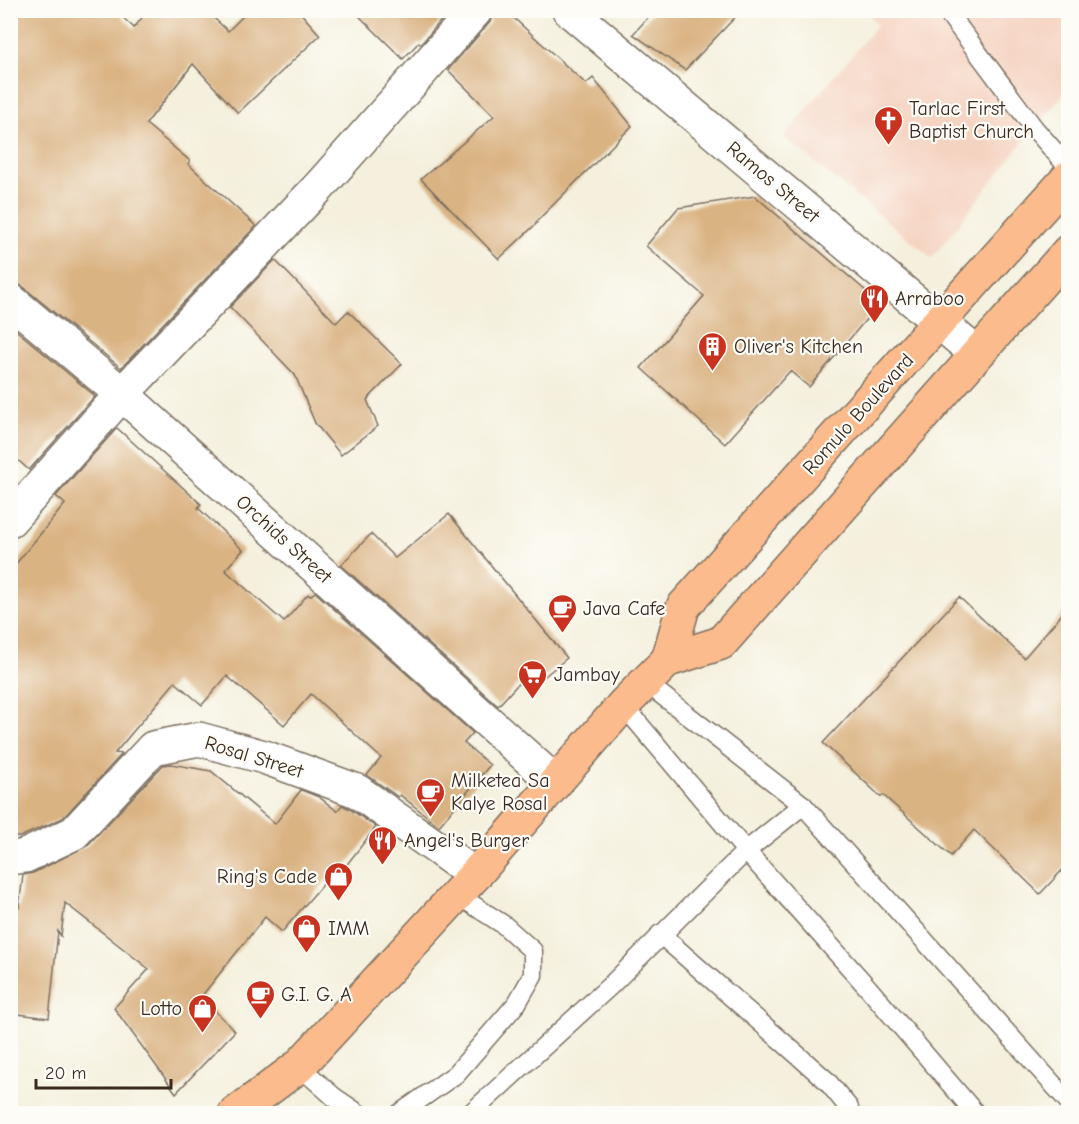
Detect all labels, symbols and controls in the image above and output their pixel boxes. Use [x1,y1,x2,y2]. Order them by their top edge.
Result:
place label: Tarlac First Baptist Church [909,97,1034,143]
church icon: Tarlac First Baptist Church [872,104,904,146]
street label: Ramos Street [722,137,825,228]
restaurant icon: Arraboo [858,282,890,324]
place label: Arraboo [895,287,964,310]
building icon: Oliver's Kitchen [697,330,729,372]
place label: Oliver's Kitchen [734,335,863,358]
street label: Romulo Boulevard [798,349,918,479]
street label: Orchids Street [231,490,338,589]
cafe icon: Java Cafe [546,592,578,634]
place label: Java Cafe [583,597,665,620]
supermarket icon: Jambay [517,658,549,700]
place label: Jambay [554,663,620,686]
street label: Rosal Street [202,731,307,783]
place label: Milketea Sa Kalye Rosal [451,769,549,815]
cafe icon: Milketea Sa Kalye Rosal [414,776,446,818]
restaurant icon: Angel's Burger [367,824,399,866]
place label: Angel's Burger [404,829,529,852]
shop icon: Ring's Cade [322,860,354,902]
place label: Ring's Cade [217,865,317,888]
shop icon: IMM [291,912,323,954]
place label: IMM [328,917,369,940]
cafe icon: G.I. G. A [244,978,276,1020]
place label: G.I. G. A [281,983,352,1006]
shop icon: Lotto [187,992,219,1034]
place label: Lotto [141,997,182,1020]
scale bar [36,1052,171,1090]
text: 20 m [45,1063,86,1084]

